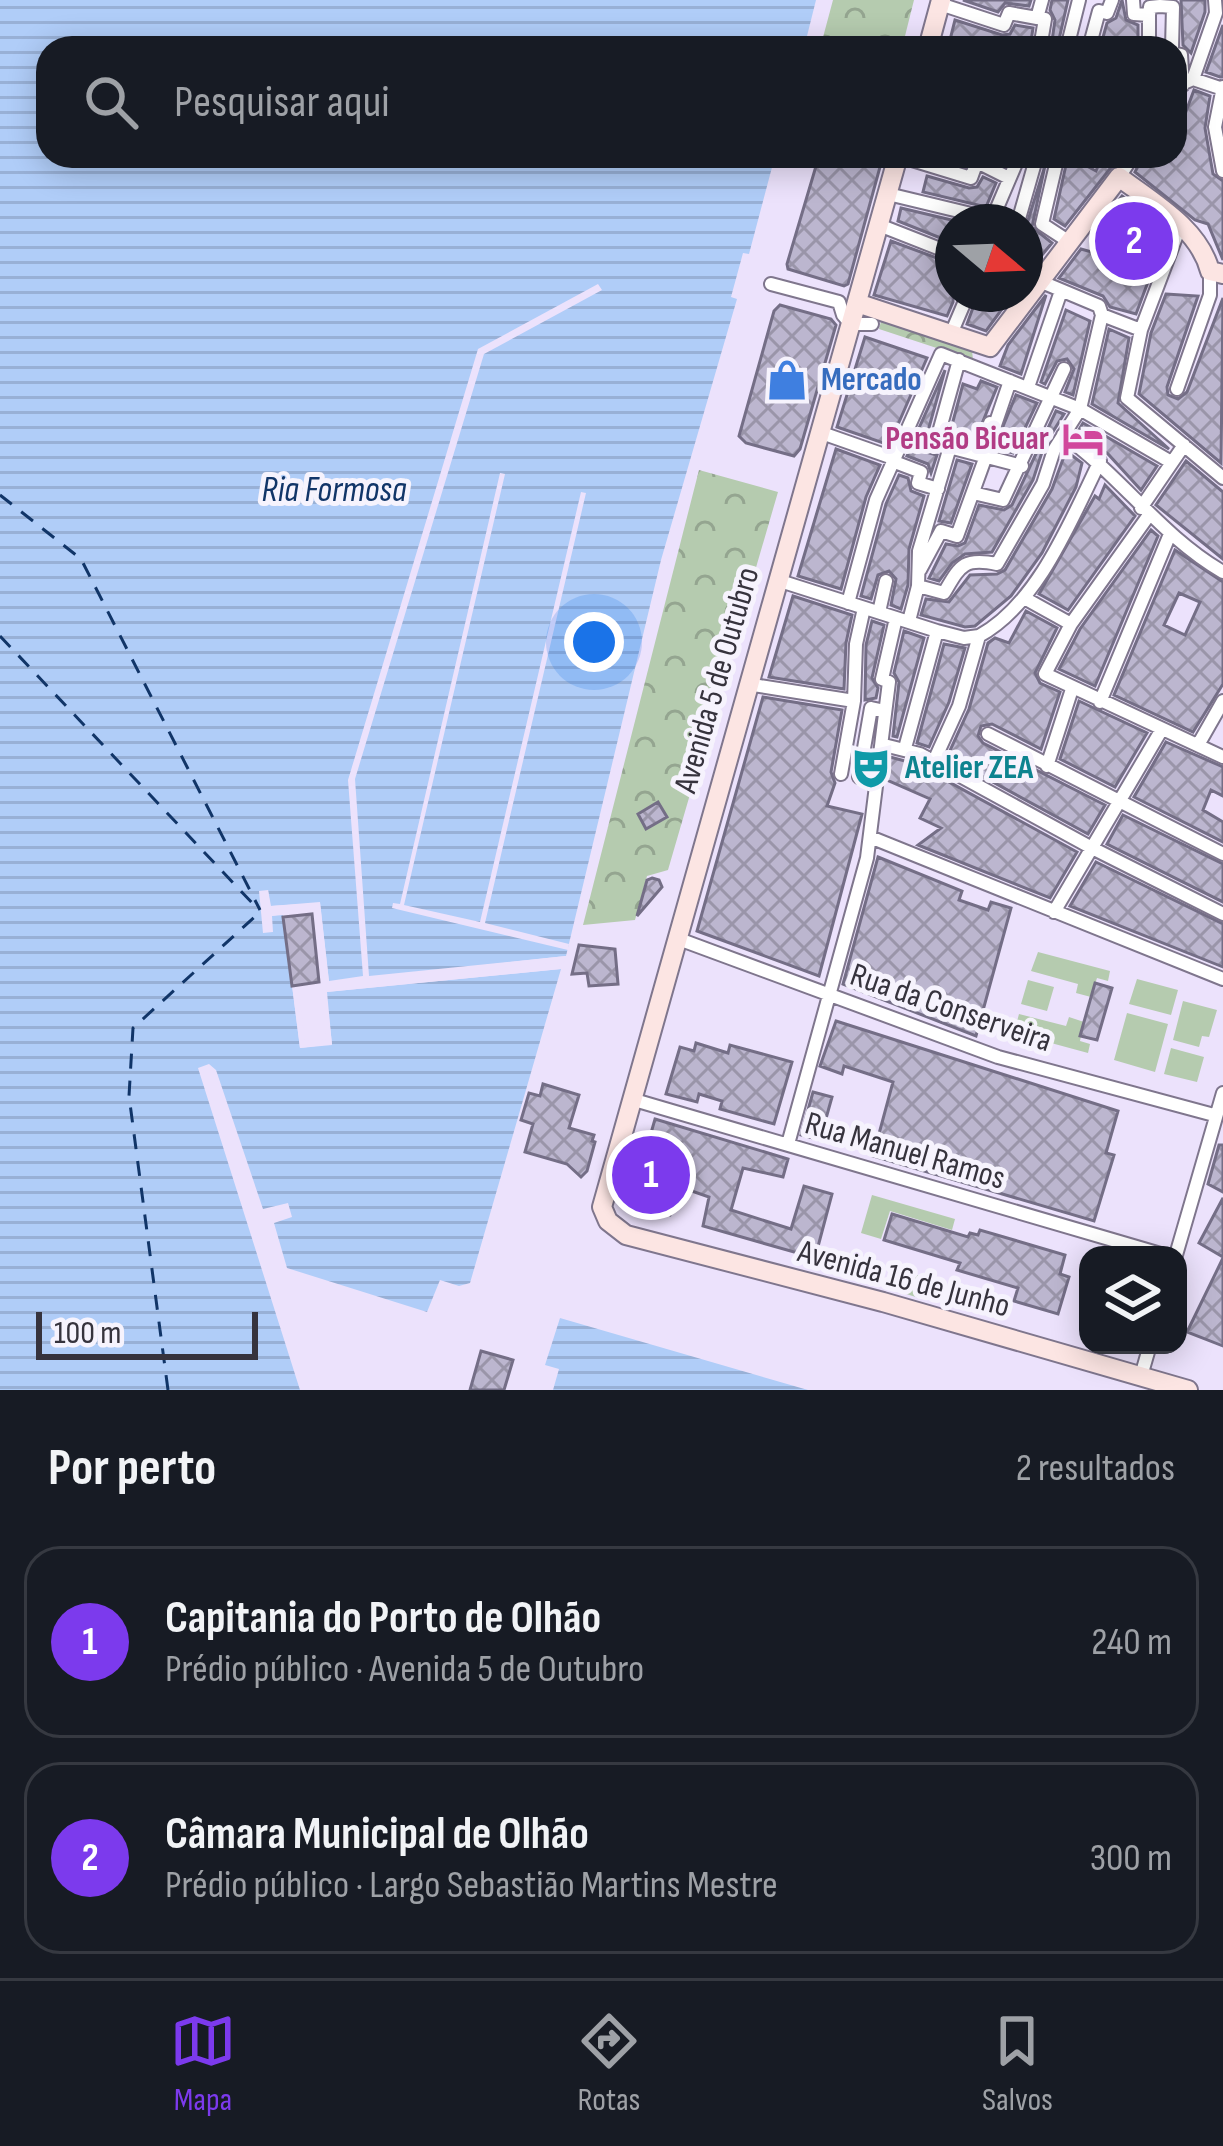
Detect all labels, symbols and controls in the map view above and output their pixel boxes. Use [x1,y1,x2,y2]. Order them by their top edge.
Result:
search box [36,36,1187,168]
icon: search [78,69,144,135]
text: Pesquisar aqui [174,75,390,130]
pin: 2 [1095,196,1173,286]
north arrow [935,204,1043,312]
shop icon: Mercado [764,357,810,403]
place label: Mercado [821,360,922,400]
hotel icon: Pensão Bicuar [1060,416,1106,462]
place label: Pensão Bicuar [885,419,1049,459]
water label: Ria Formosa [261,469,407,512]
street label: Avenida 5 de Outubro [665,563,768,798]
your location [564,612,624,672]
theatre icon: Atelier ZEA [848,745,894,791]
place label: Atelier ZEA [904,748,1033,788]
street label: Rua da Conserveira [845,955,1057,1061]
street label: Rua Manuel Ramos [800,1103,1010,1199]
pin: 1 [612,1130,690,1220]
street label: Avenida 16 de Junho [793,1231,1014,1326]
map controls [1079,1246,1187,1354]
button: layers [1079,1246,1187,1354]
scale bar [36,1306,258,1359]
text: 100 m [54,1313,121,1353]
text: Por perto [48,1438,216,1499]
text: 2 resultados [1016,1445,1175,1492]
text: Capitania do Porto de Olhão [165,1591,601,1646]
text: 1 [82,1619,98,1666]
text: 240 m [1091,1619,1172,1666]
text: Prédio público · Avenida 5 de Outubro [165,1646,644,1693]
text: Câmara Municipal de Olhão [165,1807,589,1862]
text: 2 [81,1835,99,1882]
text: 300 m [1090,1835,1172,1882]
text: Prédio público · Largo Sebastião Martins Mestre [165,1862,778,1909]
tab: Mapa [170,2008,236,2120]
tab: Rotas [576,2008,642,2120]
tab: Salvos [982,2008,1053,2120]

